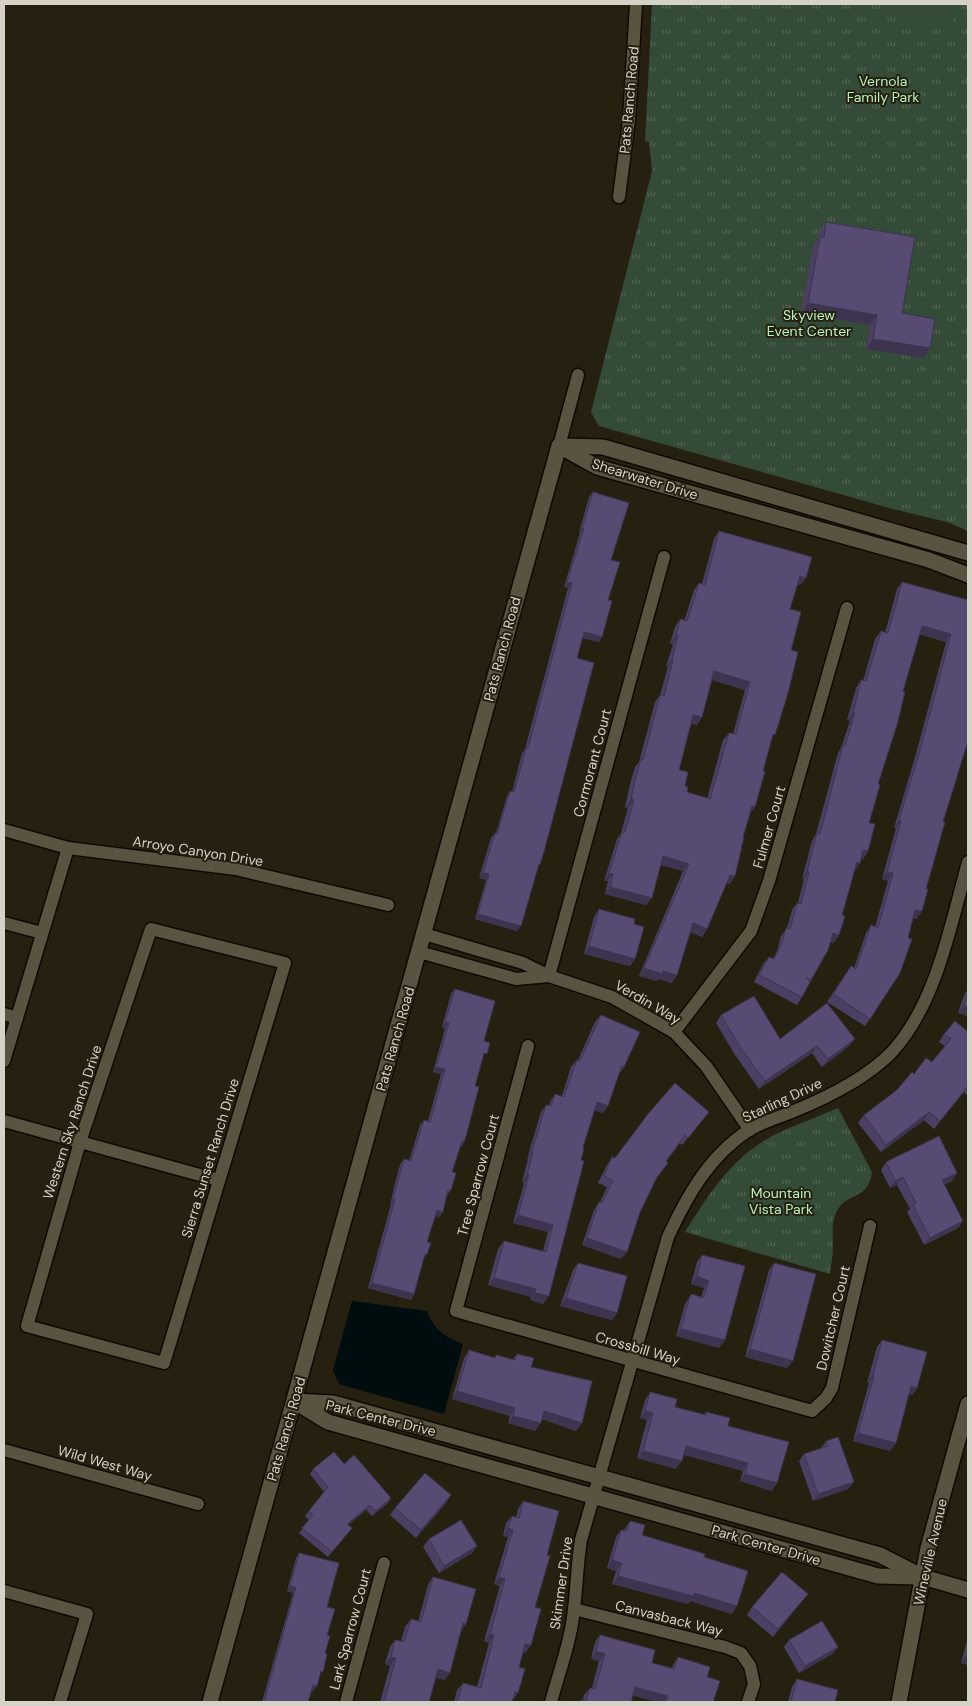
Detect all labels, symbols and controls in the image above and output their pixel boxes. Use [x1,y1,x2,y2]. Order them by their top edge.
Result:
street label: Pats Ranch Road [615,46,643,154]
park label: Vernola Family Park [847,72,919,106]
park label: Skyview Event Center [767,306,851,340]
street label: Shearwater Drive [590,454,700,504]
street label: Pats Ranch Road [479,595,525,703]
street label: Cormorant Court [569,707,615,819]
street label: Fulmer Court [749,784,789,870]
street label: Arroyo Canyon Drive [131,832,265,870]
street label: Verdin Way [612,976,684,1028]
street label: Pats Ranch Road [372,985,418,1093]
street label: Western Sky Ranch Drive [39,1043,105,1201]
street label: Starling Drive [739,1074,825,1126]
street label: Sierra Sunset Ranch Drive [177,1076,243,1240]
street label: Tree Sparrow Court [453,1112,503,1238]
park label: Mountain Vista Park [749,1184,813,1218]
street label: Dowitcher Court [812,1264,854,1372]
street label: Crossbill Way [593,1327,683,1369]
street label: Pats Ranch Road [263,1375,309,1483]
street label: Park Center Drive [324,1396,438,1440]
street label: Wild West Way [56,1441,154,1485]
street label: Wineville Avenue [909,1497,951,1607]
street label: Park Center Drive [709,1521,823,1569]
street label: Skimmer Drive [546,1535,576,1631]
street label: Lark Sparrow Court [325,1566,375,1692]
street label: Canvasback Way [613,1596,725,1640]

